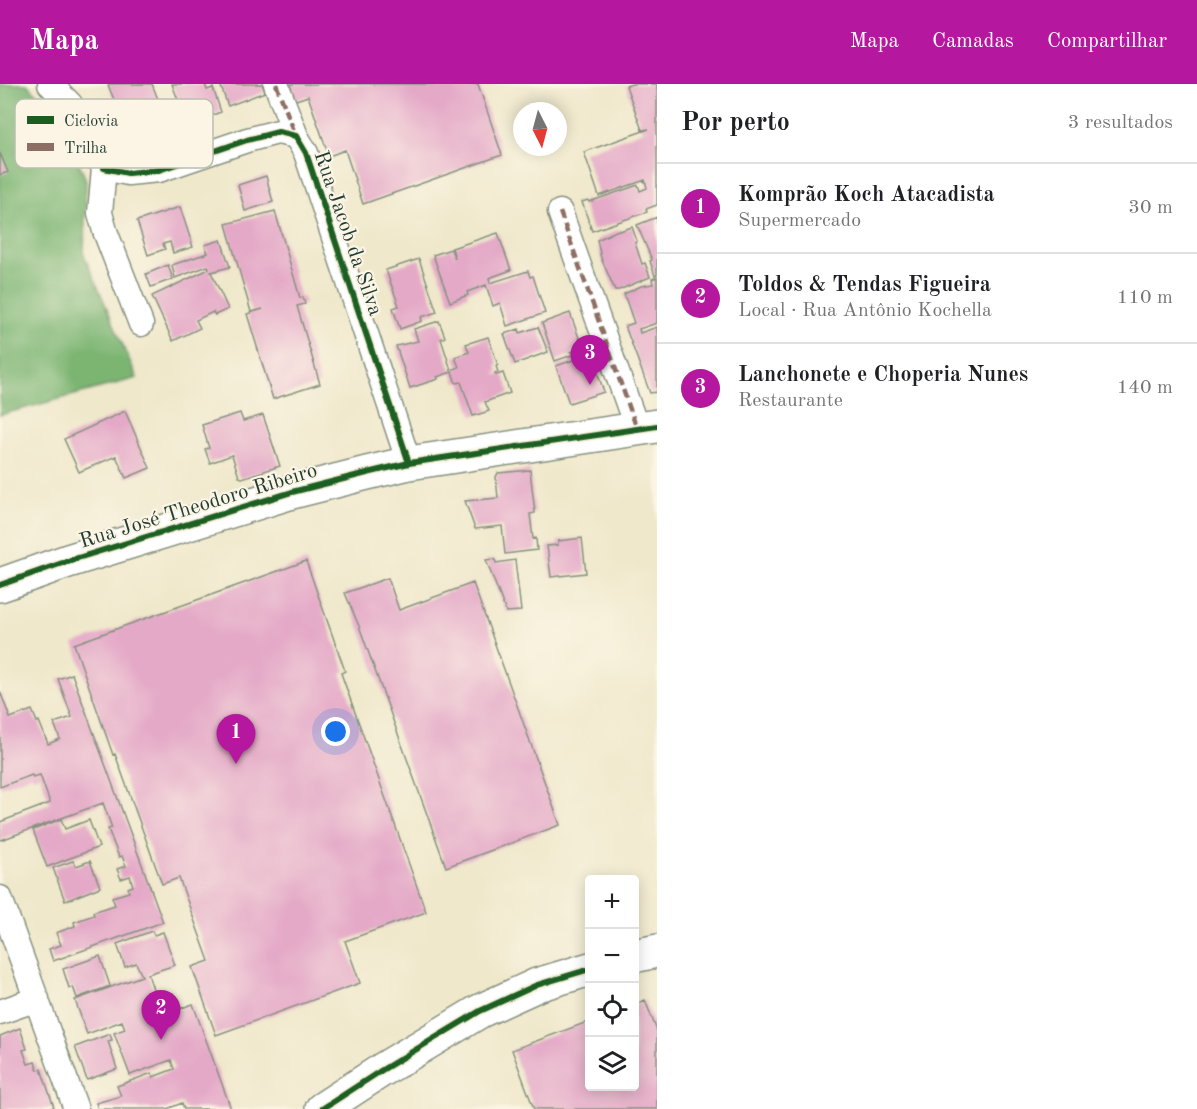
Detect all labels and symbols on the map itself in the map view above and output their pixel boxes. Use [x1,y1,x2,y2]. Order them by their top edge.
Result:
legend [15,99,213,168]
north arrow [513,102,567,156]
text: Ciclovia [64,114,118,130]
text: Trilha [64,141,107,157]
street label: Rua Jacob da Silva [310,148,386,319]
pin: 3 [570,336,610,385]
street label: Rua José Theodoro Ribeiro [77,460,320,553]
pin: 1 [216,714,256,764]
your location [321,717,350,746]
pin: 2 [142,990,180,1040]

